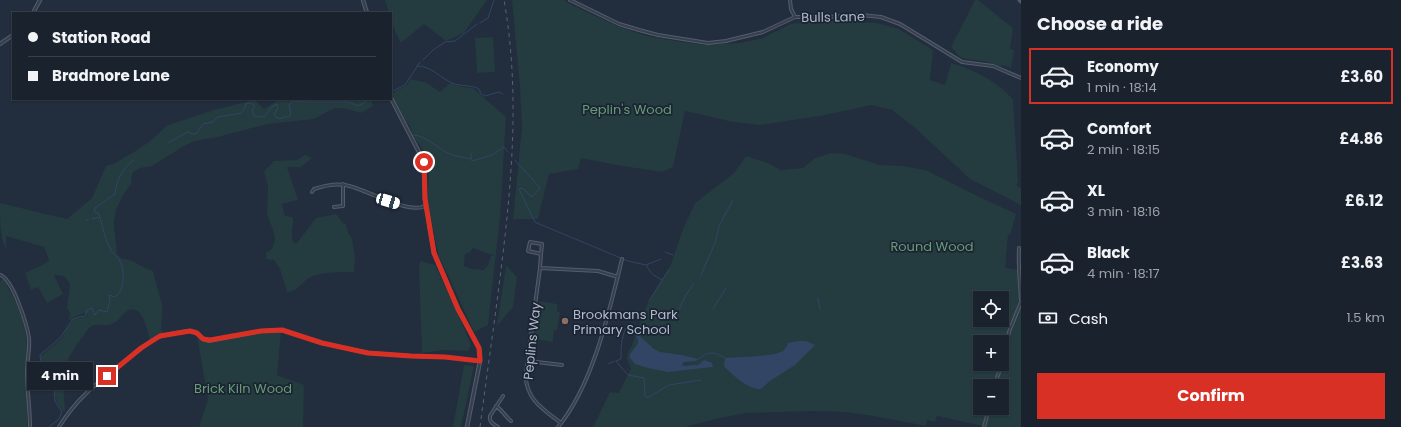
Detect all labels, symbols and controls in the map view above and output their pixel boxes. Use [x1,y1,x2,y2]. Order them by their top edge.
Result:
street label: Bulls Lane [801,7,865,27]
text: Choose a ride [1037,11,1163,36]
text: Station Road [52,27,151,48]
text: Economy [1087,56,1159,77]
icon: car [1039,58,1075,94]
text: Bradmore Lane [52,65,170,86]
text: £3.60 [1340,66,1383,87]
text: 1 min · 18:14 [1087,78,1157,97]
park label: Peplin's Wood [582,100,672,119]
text: Comfort [1087,118,1151,139]
icon: car [1039,120,1075,156]
text: £4.86 [1339,128,1383,149]
text: 2 min · 18:15 [1087,140,1160,159]
route start [415,153,433,171]
text: XL [1087,180,1105,201]
icon: car [1039,182,1075,218]
text: £6.12 [1345,190,1383,211]
car [375,192,401,210]
text: 3 min · 18:16 [1087,202,1160,221]
park label: Round Wood [890,237,974,256]
text: Black [1087,242,1130,263]
icon: car [1039,244,1075,280]
text: £3.63 [1341,252,1383,273]
text: 4 min · 18:17 [1087,264,1160,283]
map controls [973,291,1009,415]
button: locate [973,291,1009,327]
street label: Peplins Way [518,300,546,381]
place label: Brookmans Park Primary School [573,305,678,339]
icon: cash [1037,307,1059,329]
text: Cash [1069,308,1108,329]
text: 1.5 km [1346,308,1385,327]
marker: Brookmans Park Primary School [560,316,570,326]
button: + [973,335,1009,371]
callout: 4 min [27,362,93,390]
text: 4 min [41,366,79,385]
route end [98,367,116,385]
button: Confirm [1037,373,1385,419]
park label: Brick Kiln Wood [194,379,292,398]
button: − [973,379,1009,415]

